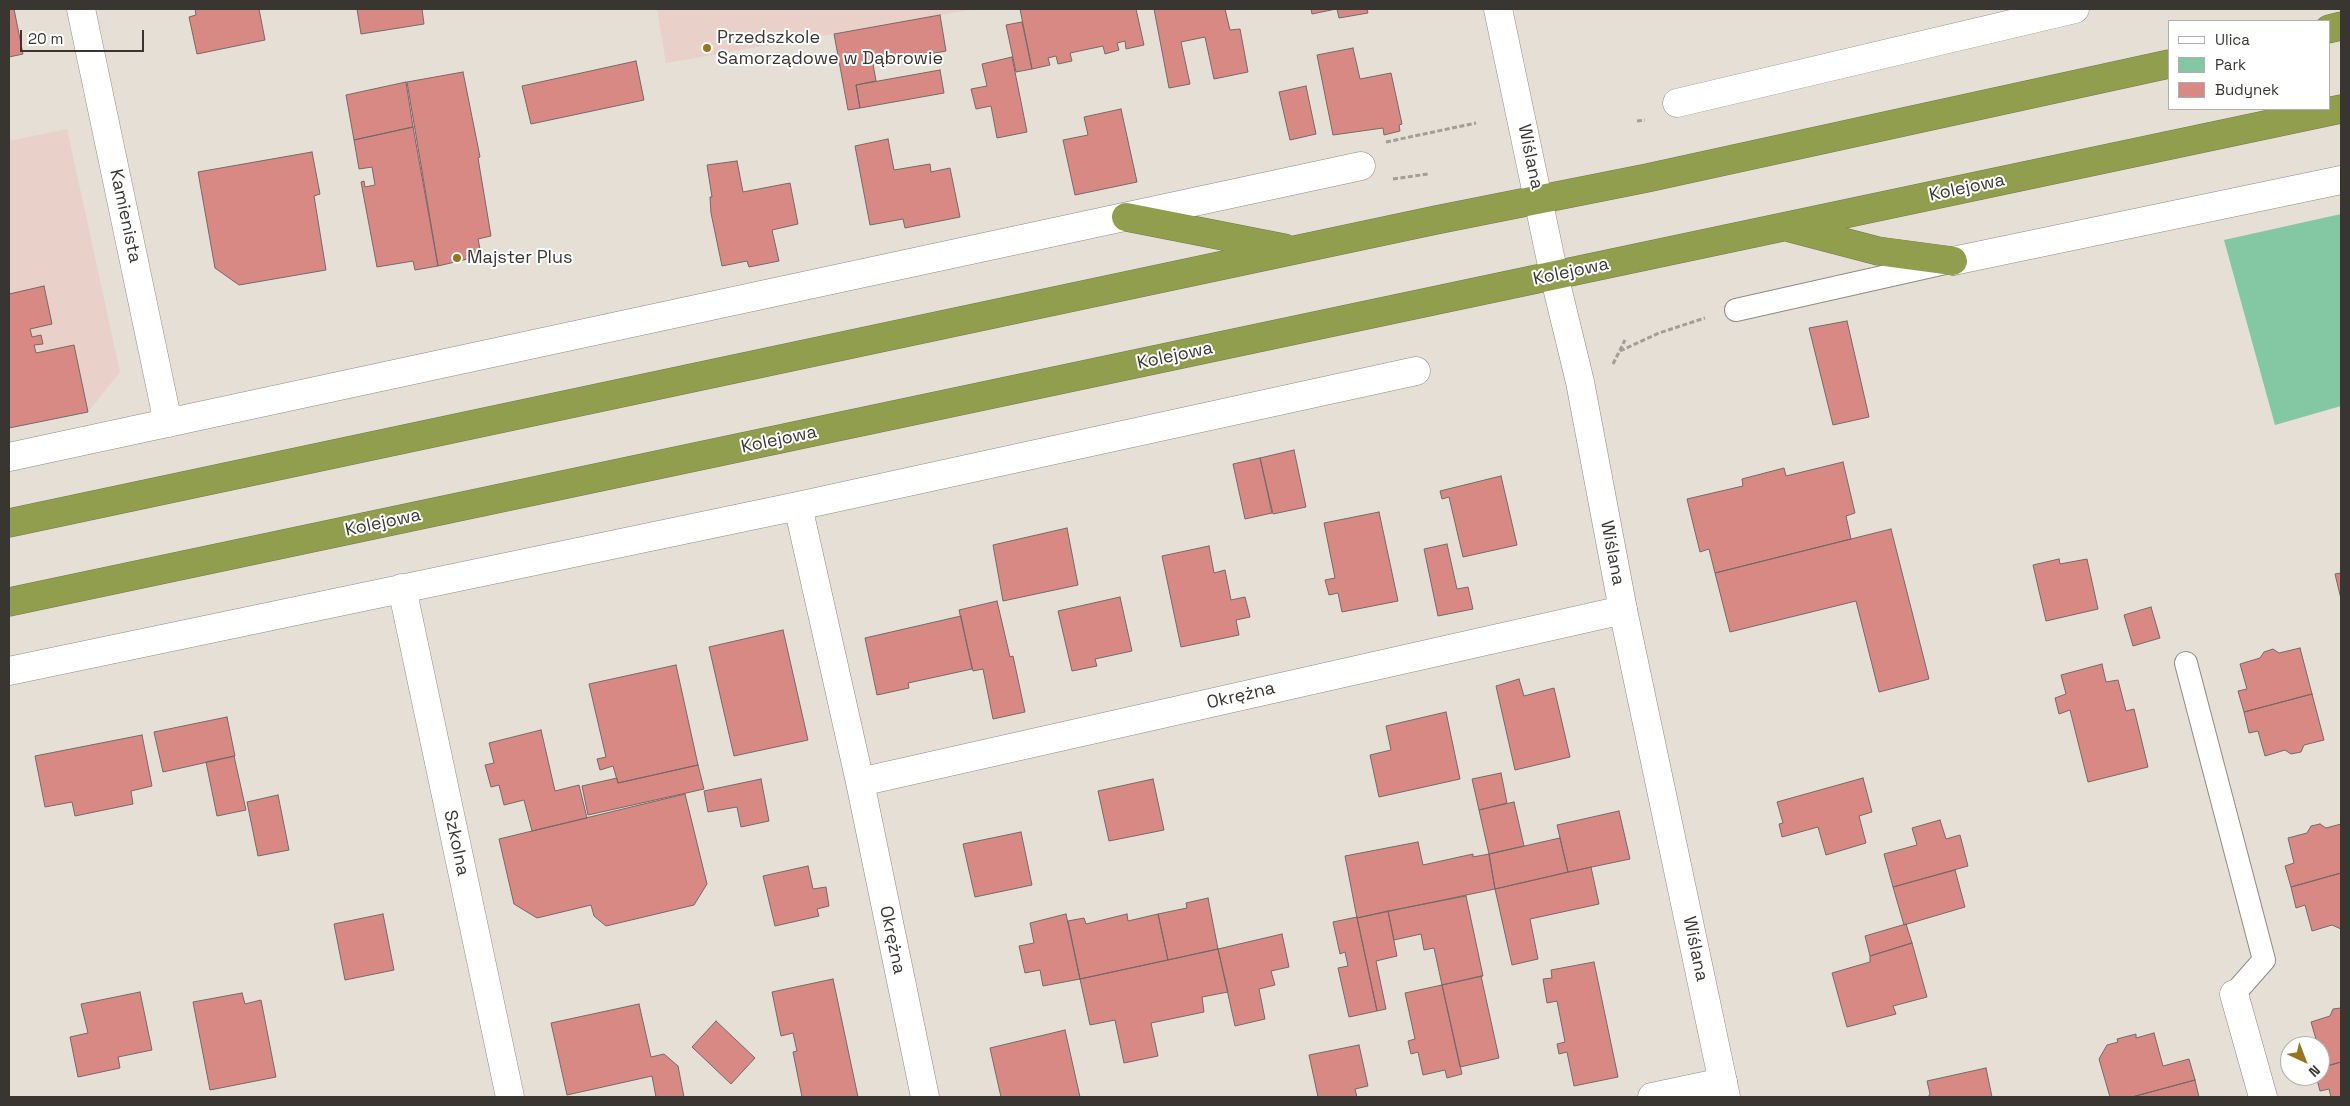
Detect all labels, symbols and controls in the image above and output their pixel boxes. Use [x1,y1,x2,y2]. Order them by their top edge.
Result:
scale bar [22,20,146,52]
legend [2168,20,2330,110]
place label: Przedszkole Samorządowe w Dąbrowie [717,27,943,70]
text: 20 m [28,29,63,48]
text: Ulica [2215,30,2250,49]
marker: Przedszkole Samorządowe w Dąbrowie [701,42,713,54]
text: Park [2215,55,2246,74]
text: Budynek [2215,80,2279,99]
street label: Wiślana [1513,123,1547,191]
street label: Kamienista [105,167,145,265]
street label: Kolejowa [1927,169,2007,207]
place label: Majster Plus [467,247,572,269]
marker: Majster Plus [451,252,463,264]
street label: Kolejowa [1531,253,1611,291]
street label: Kolejowa [1135,337,1215,375]
street label: Kolejowa [739,421,819,459]
street label: Kolejowa [343,504,423,542]
street label: Wiślana [1595,519,1629,587]
street label: Okrężna [1205,678,1277,714]
street label: Szkolna [439,808,473,878]
street label: Okrężna [874,904,910,976]
street label: Wiślana [1678,915,1712,983]
north arrow [2280,1036,2330,1086]
text: N [2305,1061,2324,1081]

